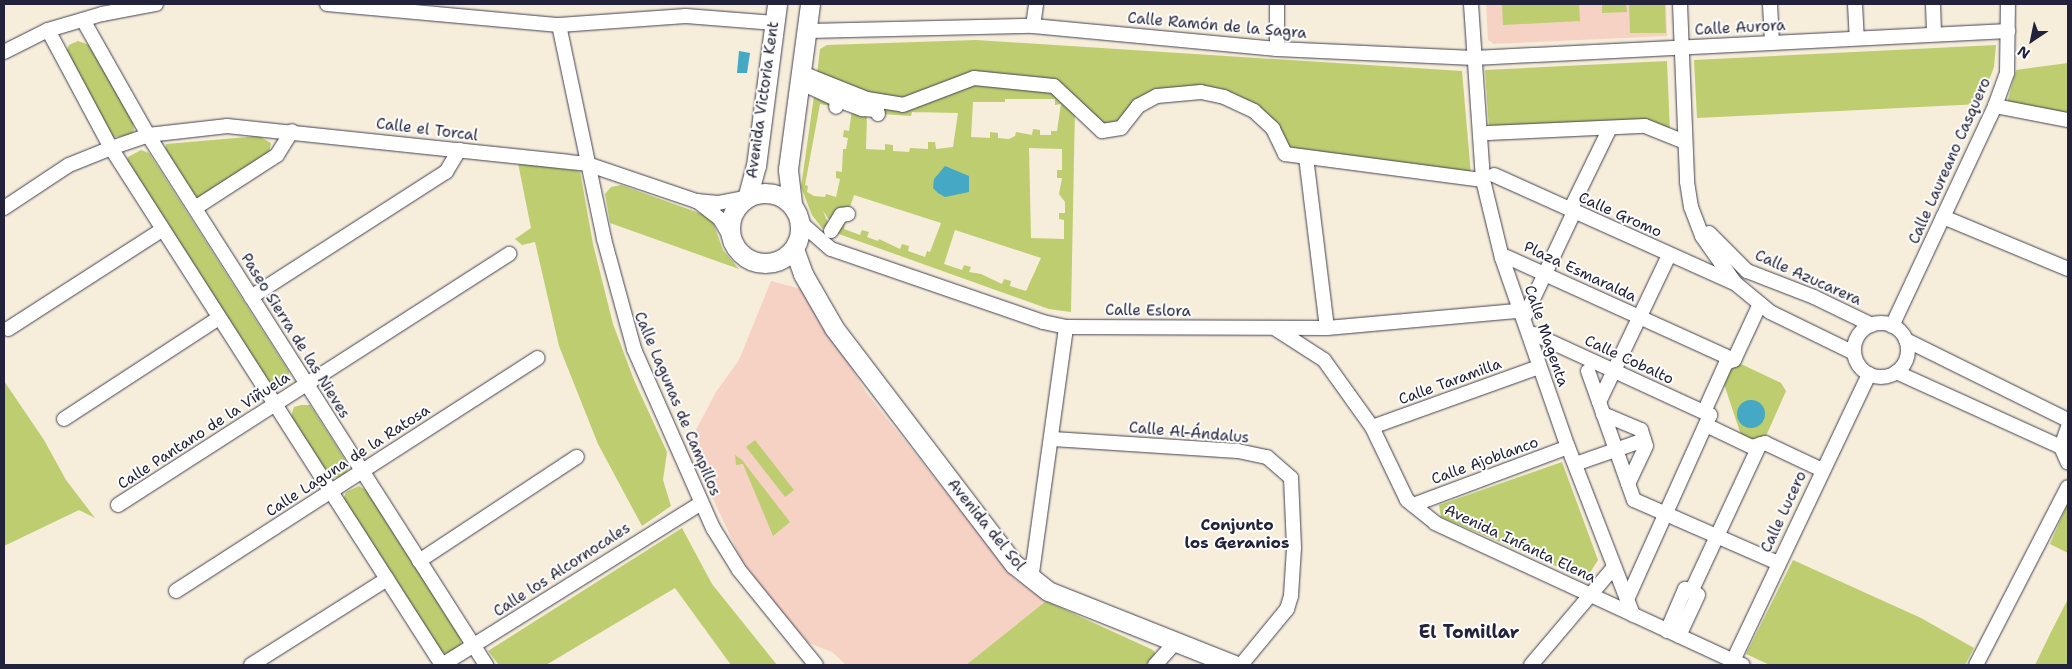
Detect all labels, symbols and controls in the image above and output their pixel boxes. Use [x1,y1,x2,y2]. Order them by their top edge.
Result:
street label: Calle Ramón de la Sagra [1127,9,1307,43]
north arrow [2007,15,2057,65]
street label: Calle Aurora [1694,17,1786,39]
street label: Avenida Victoria Kent [743,20,783,180]
text: N [2014,42,2033,63]
street label: Calle Laureano Casquero [1905,75,1995,247]
street label: Calle el Torcal [375,115,479,145]
street label: Calle Gromo [1576,189,1664,241]
street label: Plaza Esmaralda [1521,238,1639,306]
street label: Calle Azucarera [1752,246,1864,310]
street label: Paseo Sierra de las Nieves [237,250,353,422]
street label: Calle Magenta [1520,283,1572,389]
street label: Calle Eslora [1105,301,1191,321]
street label: Calle Lagunas de Campillos [630,309,724,499]
street label: Calle Cobalto [1582,332,1676,388]
street label: Calle Taramilla [1396,355,1504,409]
street label: Calle Pantano de la Viñuela [115,369,293,493]
street label: Calle Laguna de la Ratosa [263,401,433,521]
street label: Calle Al-Ándalus [1128,419,1250,447]
street label: Calle Ajoblanco [1429,433,1541,489]
street label: Calle Lucero [1757,468,1811,556]
street label: Avenida del Sol [943,475,1029,575]
street label: Avenida Infanta Elena [1441,501,1599,587]
district label: Conjunto los Geranios [1185,515,1289,553]
street label: Calle los Alcornocales [490,519,634,621]
district label: El Tomillar [1418,621,1520,643]

